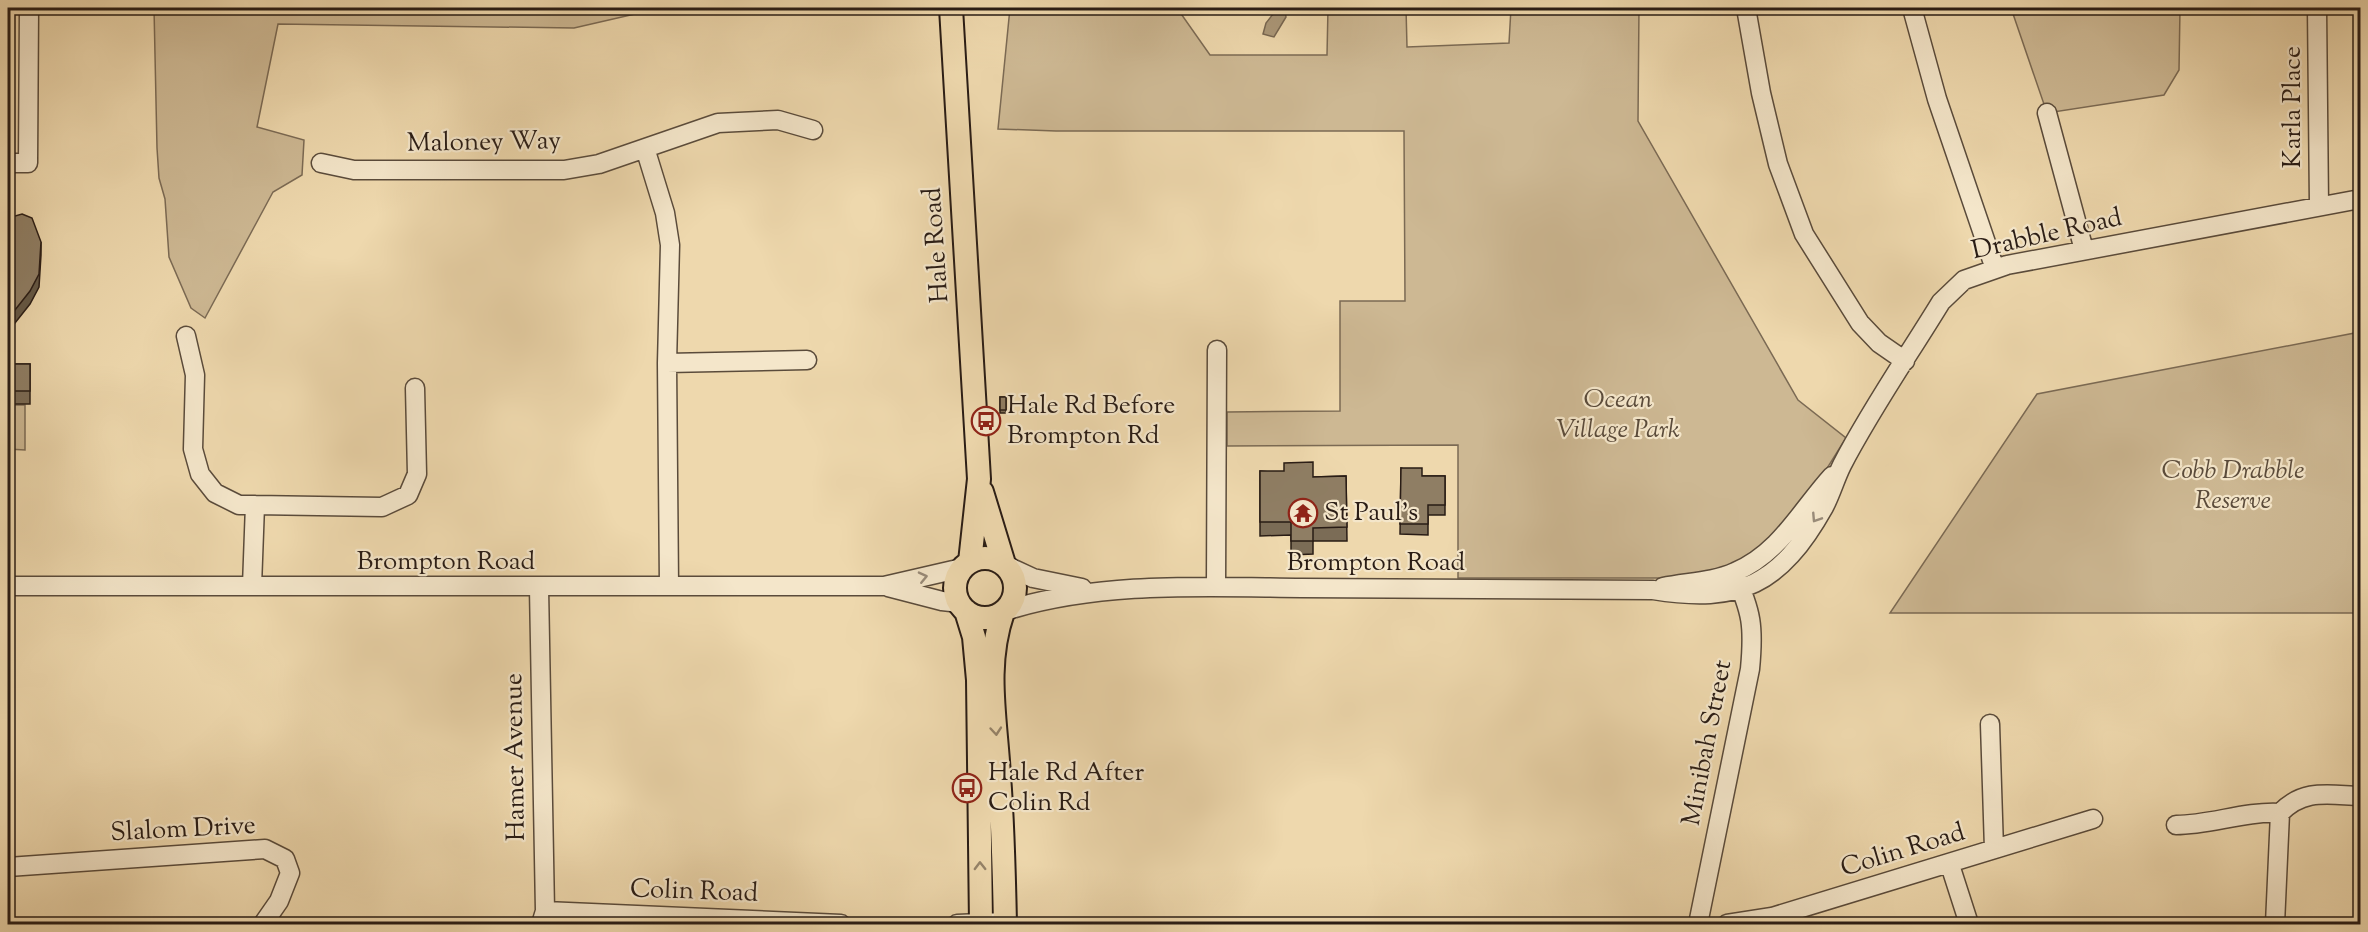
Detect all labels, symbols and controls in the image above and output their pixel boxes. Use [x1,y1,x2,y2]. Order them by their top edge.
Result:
street label: Karla Place [2275,46,2312,168]
street label: Maloney Way [407,123,562,163]
street label: Hale Road [914,186,959,304]
street label: Drabble Road [1968,200,2126,270]
park label: Ocean Village Park [1556,382,1680,449]
place label: Hale Rd Before Brompton Rd [1007,388,1175,455]
bus stop icon: Hale Rd Before Brompton Rd [970,405,1002,437]
park label: Cobb Drabble Reserve [2162,453,2304,520]
place label: St Paul's [1324,495,1418,532]
temple icon: St Paul's [1287,497,1319,529]
one-way arrow [1812,512,1824,522]
street label: Brompton Road [357,544,535,581]
street label: Brompton Road [1287,545,1465,582]
one-way arrow [918,571,928,584]
street label: Minibah Street [1674,657,1742,829]
street label: Hamer Avenue [496,673,536,841]
one-way arrow [989,727,1002,736]
place label: Hale Rd After Colin Rd [988,755,1144,822]
bus stop icon: Hale Rd After Colin Rd [951,772,983,804]
street label: Slalom Drive [109,808,257,852]
street label: Colin Road [1836,814,1970,887]
one-way arrow [974,862,986,871]
street label: Colin Road [629,871,759,913]

